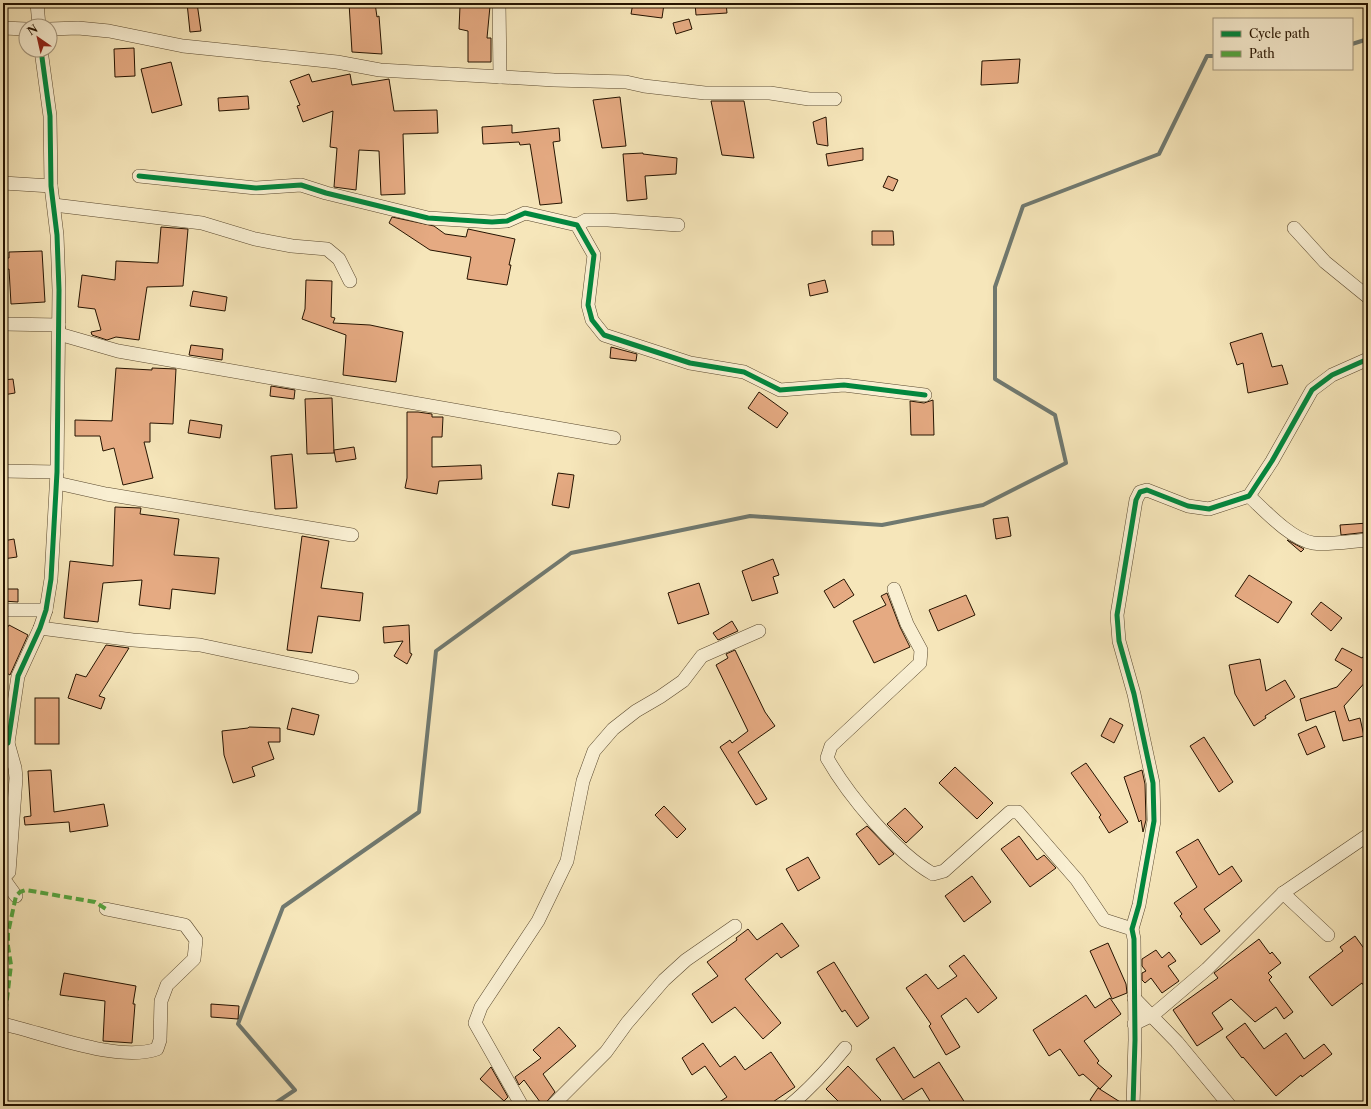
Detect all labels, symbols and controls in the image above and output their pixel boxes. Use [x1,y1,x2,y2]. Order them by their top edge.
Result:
north arrow [18,18,58,58]
legend [1213,18,1353,70]
text: N [25,21,41,38]
text: Cycle path [1249,26,1310,41]
text: Path [1249,46,1275,61]

